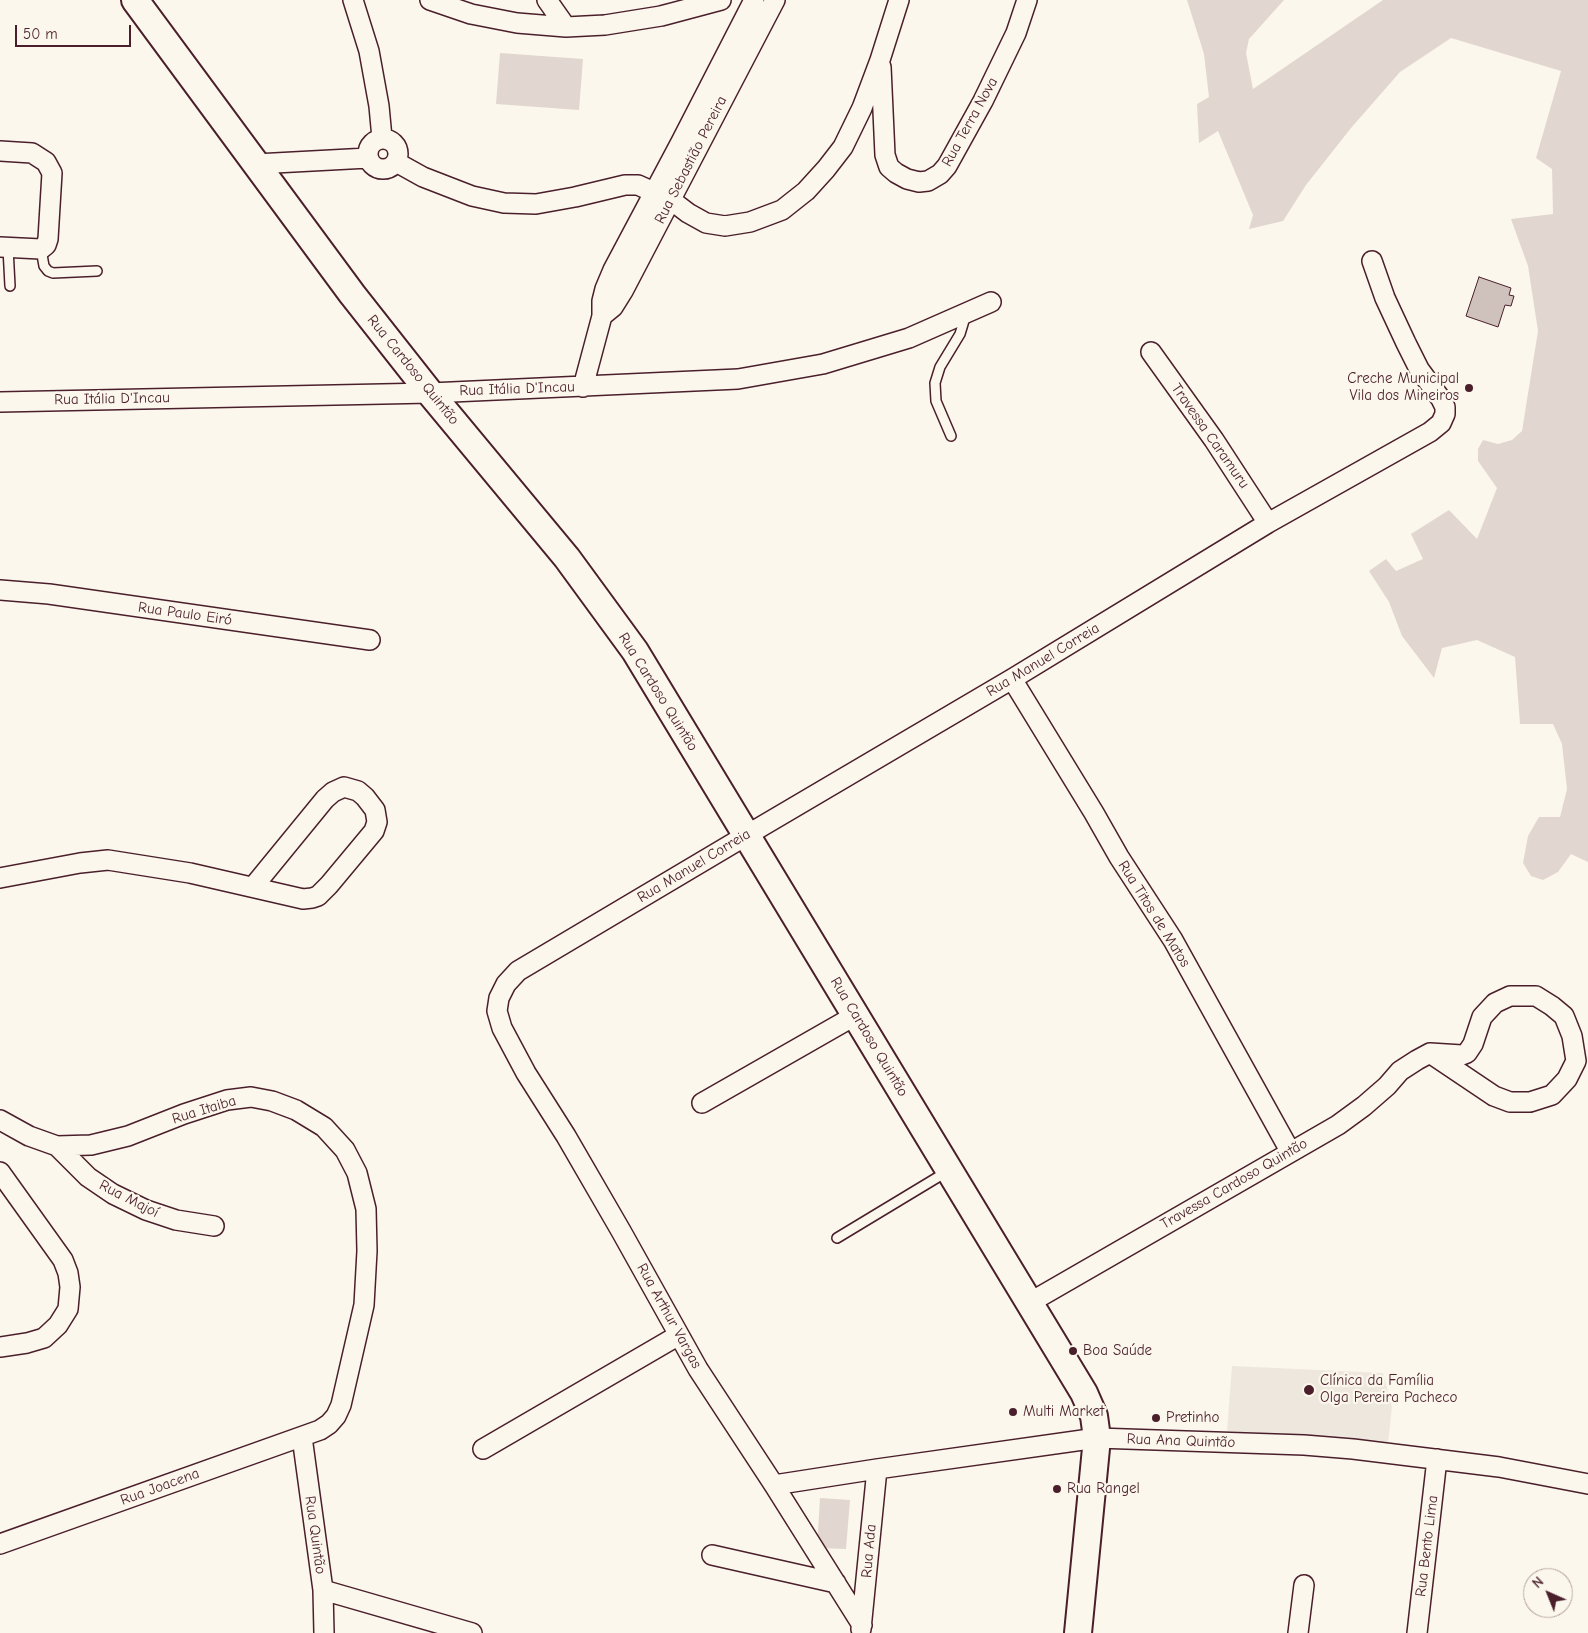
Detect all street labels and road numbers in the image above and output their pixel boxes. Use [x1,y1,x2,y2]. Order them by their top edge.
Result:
street label: Rua Terra Nova [938,74,1002,170]
street label: Rua Sebastião Pereira [651,93,731,227]
street label: Rua Cardoso Quintão [363,311,463,429]
street label: Rua Itália D'Incau [459,378,575,400]
street label: Travessa Caramuru [1167,380,1253,492]
street label: Rua Itália D'Incau [54,389,170,409]
street label: Rua Paulo Eiró [137,599,233,629]
street label: Rua Manuel Correia [983,619,1103,701]
street label: Rua Cardoso Quintão [614,629,702,755]
street label: Rua Manuel Correia [634,825,754,907]
street label: Rua Titos de Matos [1114,857,1194,971]
street label: Rua Cardoso Quintão [826,974,912,1100]
street label: Rua Itaiba [170,1092,238,1128]
street label: Travessa Cardoso Quintão [1157,1135,1311,1233]
street label: Rua Majoí [96,1176,162,1222]
street label: Rua Arthur Vargas [633,1260,705,1372]
street label: Rua Ana Quintão [1126,1430,1236,1452]
street label: Rua Joacena [118,1464,202,1510]
street label: Rua Bento Lima [1412,1494,1442,1598]
street label: Rua Quintão [301,1495,329,1575]
street label: Rua Ada [858,1523,880,1579]

